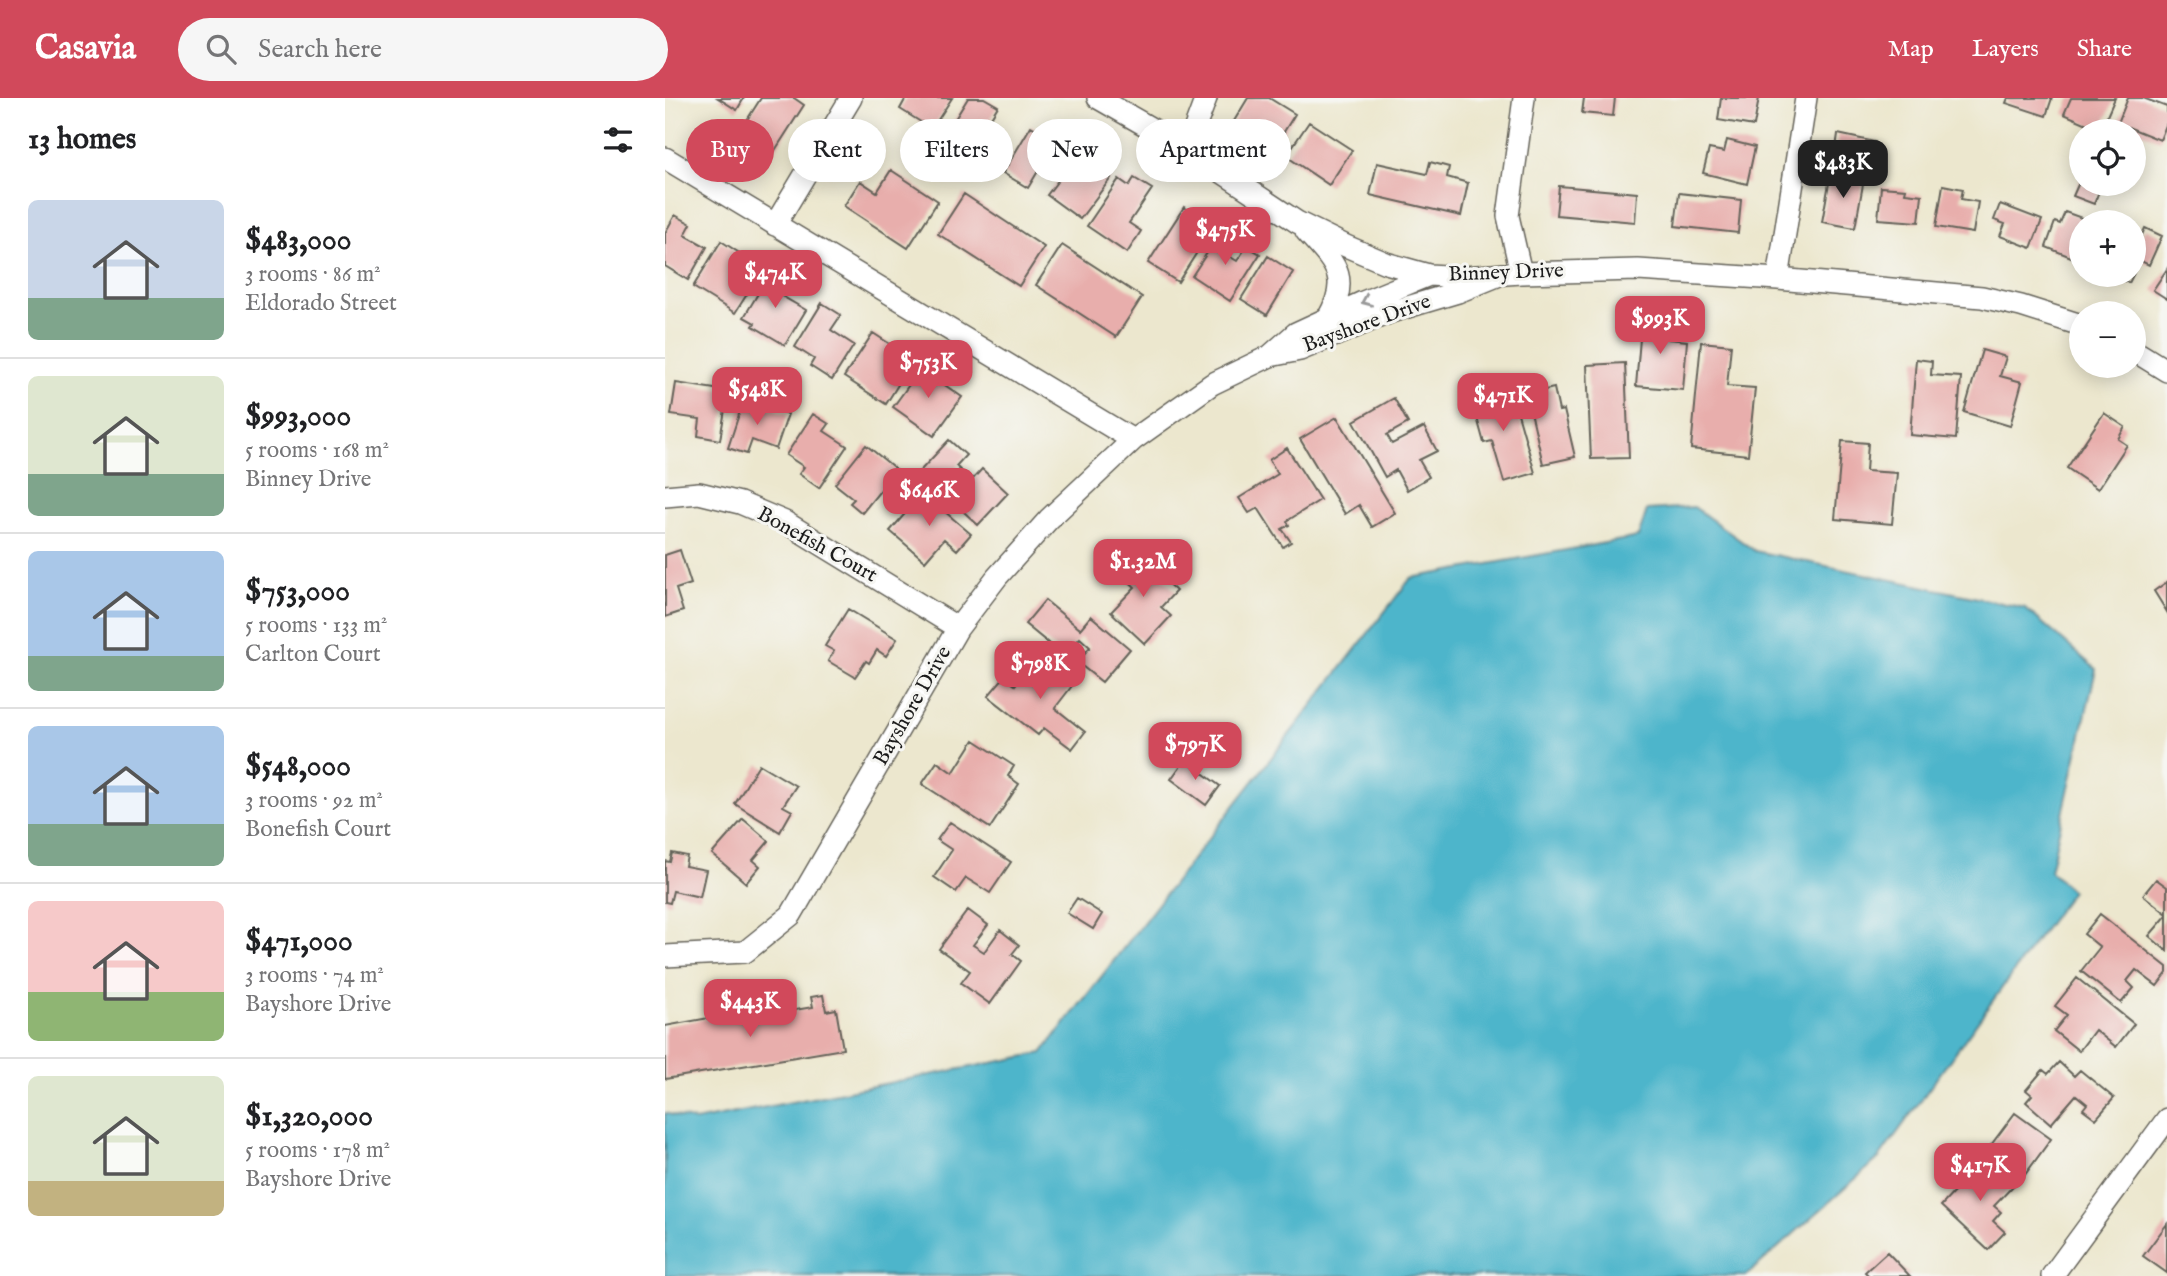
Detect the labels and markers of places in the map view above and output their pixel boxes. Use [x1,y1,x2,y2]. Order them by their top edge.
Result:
pin: $483K [1794,140,1892,200]
pin: $475K [1176,208,1274,267]
pin: $474K [726,250,824,310]
pin: $993K [1611,296,1709,356]
pin: $753K [879,341,977,400]
pin: $548K [708,368,806,427]
pin: $471K [1454,374,1552,433]
pin: $646K [880,468,978,528]
pin: $1.32M [1086,540,1200,599]
pin: $798K [991,642,1089,701]
pin: $797K [1146,722,1244,782]
pin: $443K [701,979,799,1039]
pin: $417K [1931,1144,2029,1203]

